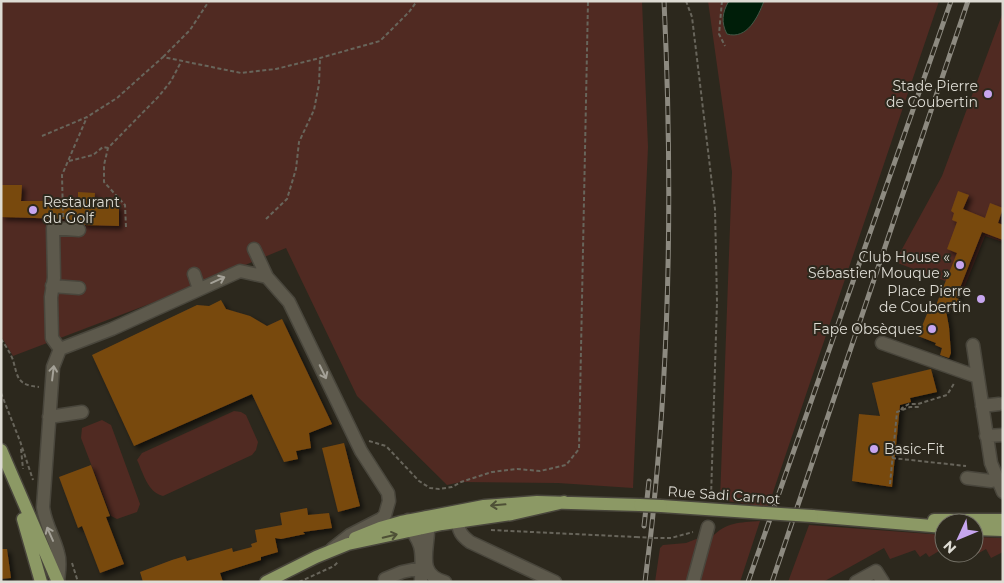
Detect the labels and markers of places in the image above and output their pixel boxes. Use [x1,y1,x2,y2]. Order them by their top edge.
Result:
place label: Stade Pierre de Coubertin [886,77,978,111]
marker: Stade Pierre de Coubertin [982,88,994,100]
place label: Restaurant du Golf [43,193,120,227]
marker: Restaurant du Golf [27,204,39,216]
place label: Club House « Sébastien Mouque » [808,248,950,282]
marker: Club House « Sébastien Mouque » [954,259,966,271]
place label: Place Pierre de Coubertin [879,282,971,316]
marker: Place Pierre de Coubertin [975,293,987,305]
place label: Fape Obsèques [813,320,922,338]
marker: Fape Obsèques [926,323,938,335]
place label: Basic-Fit [884,440,945,458]
marker: Basic-Fit [868,443,880,455]

